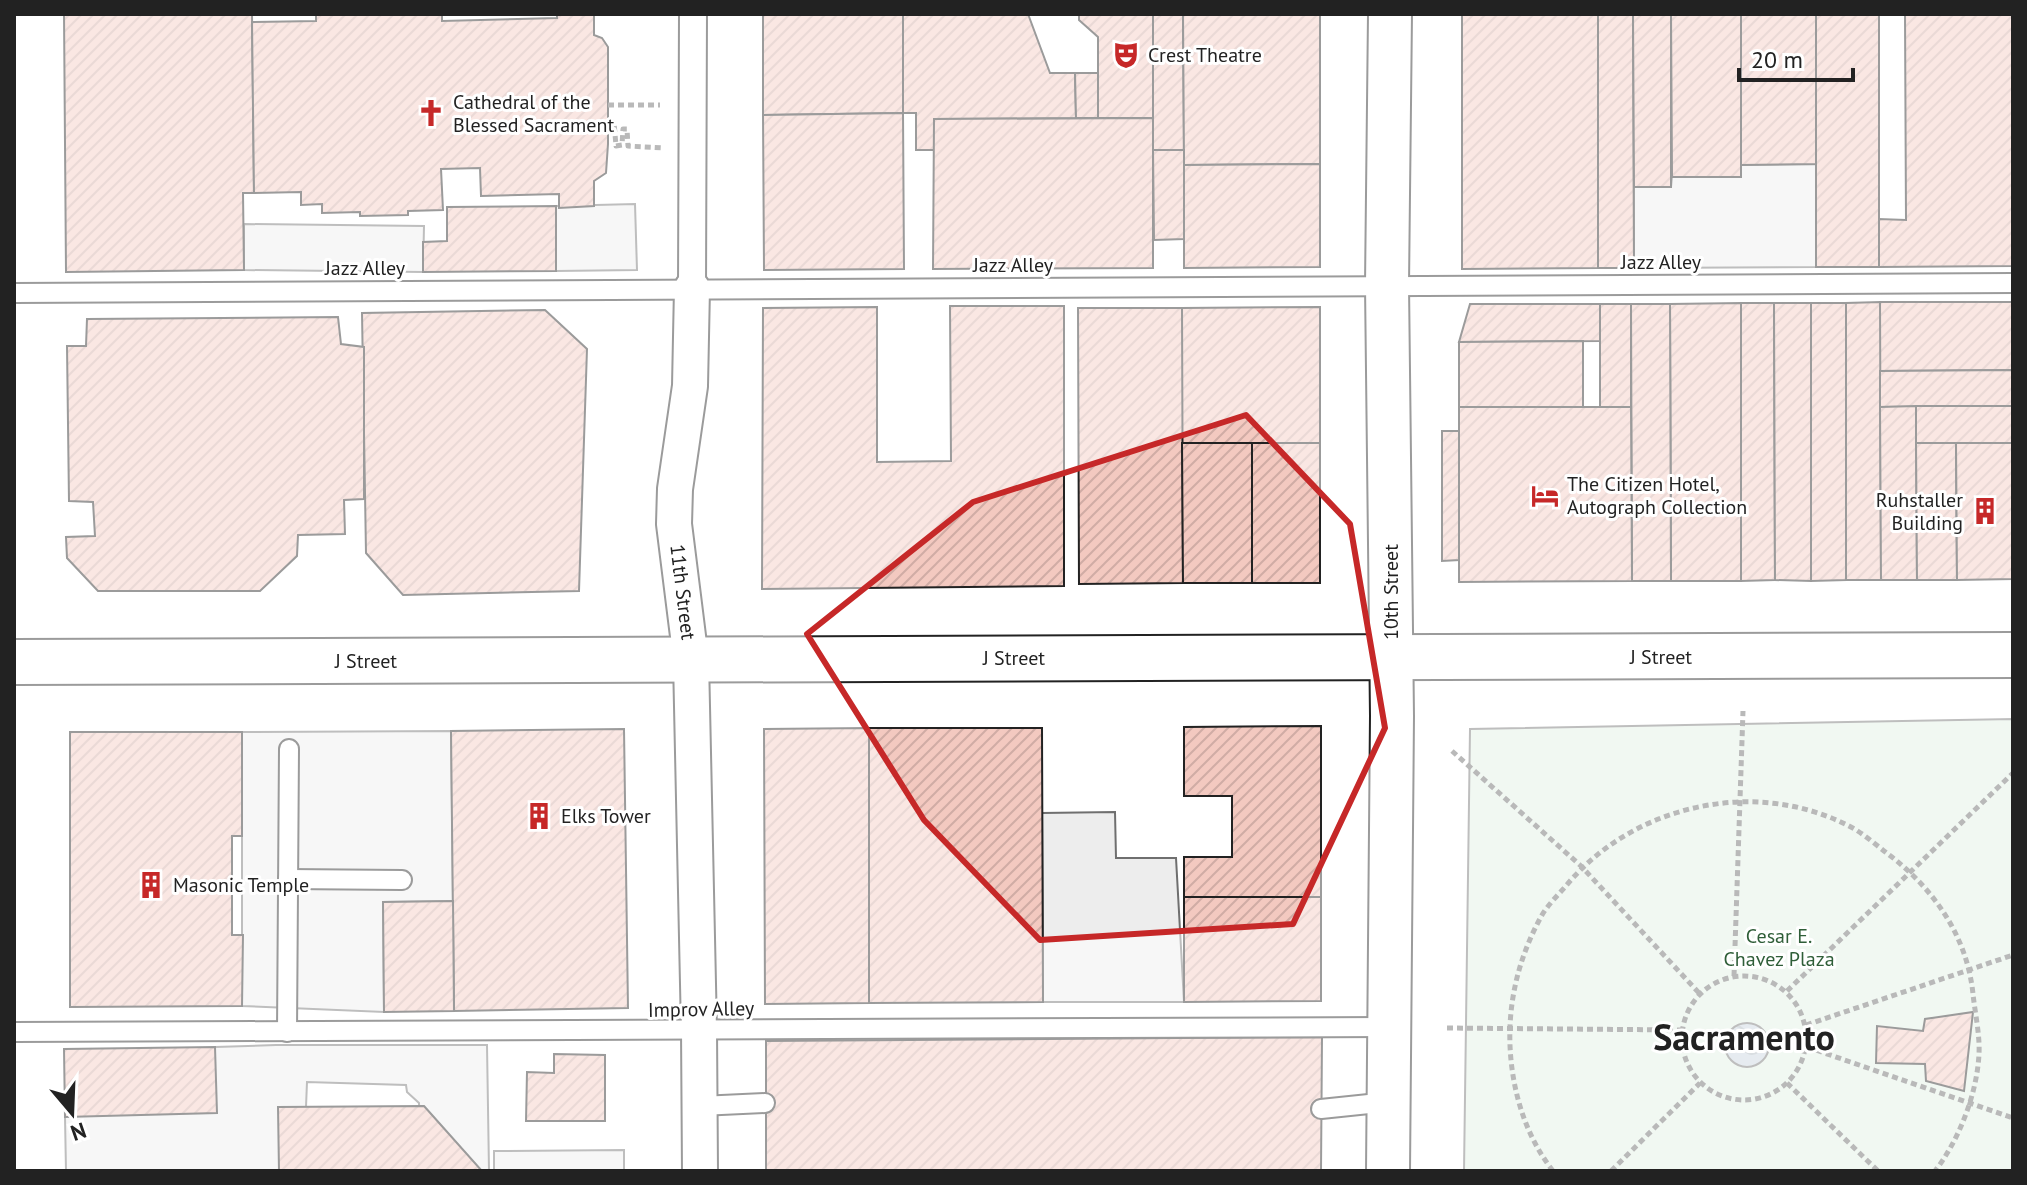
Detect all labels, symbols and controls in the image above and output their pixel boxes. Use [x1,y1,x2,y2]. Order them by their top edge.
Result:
scale bar [1739,32,1853,82]
theatre icon: Crest Theatre [1111,40,1141,70]
place label: Crest Theatre [1148,42,1262,68]
text: 20 m [1751,44,1803,75]
place label: Cathedral of the Blessed Sacrament [453,89,614,138]
church icon: Cathedral of the Blessed Sacrament [416,98,446,128]
street label: Jazz Alley [1620,249,1702,275]
street label: Jazz Alley [972,252,1054,278]
street label: Jazz Alley [324,255,406,281]
place label: The Citizen Hotel, Autograph Collection [1567,471,1747,520]
hotel icon: The Citizen Hotel, Autograph Collection [1530,481,1560,511]
place label: Ruhstaller Building [1876,487,1963,536]
building icon: Ruhstaller Building [1970,496,2000,526]
street label: 11th Street [664,543,702,641]
street label: 10th Street [1378,544,1404,640]
street label: J Street [1629,644,1692,670]
street label: J Street [982,645,1045,671]
street label: J Street [334,648,397,674]
building icon: Elks Tower [524,801,554,831]
place label: Elks Tower [561,803,651,829]
building icon: Masonic Temple [136,870,166,900]
place label: Masonic Temple [173,872,309,898]
park label: Cesar E. Chavez Plaza [1723,923,1835,972]
street label: Improv Alley [648,995,755,1023]
district label: Sacramento [1653,1013,1835,1060]
north arrow [32,1073,112,1153]
text: N [67,1116,90,1148]

